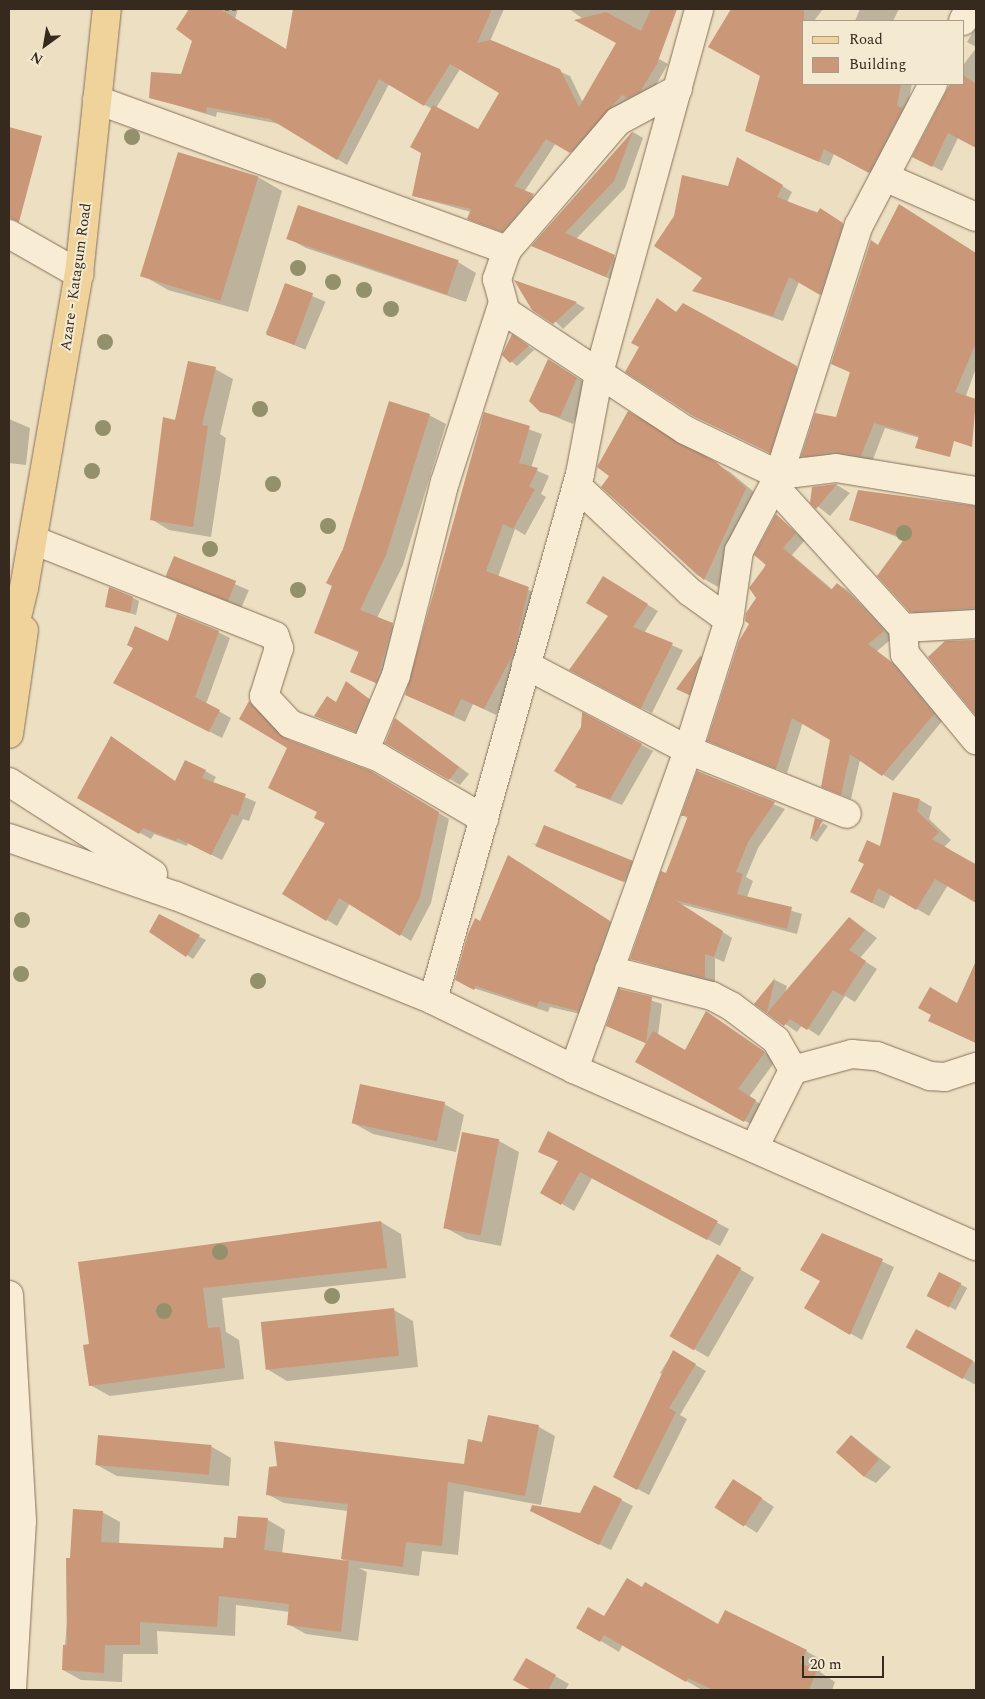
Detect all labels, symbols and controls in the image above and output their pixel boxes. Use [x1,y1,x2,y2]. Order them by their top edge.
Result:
north arrow [20,20,70,70]
legend [802,20,965,85]
text: Road [849,28,883,51]
text: N [26,46,47,70]
text: Building [849,53,906,76]
street label: Azare - Katagum Road [57,202,95,352]
scale bar [805,1646,888,1678]
text: 20 m [810,1653,842,1676]

